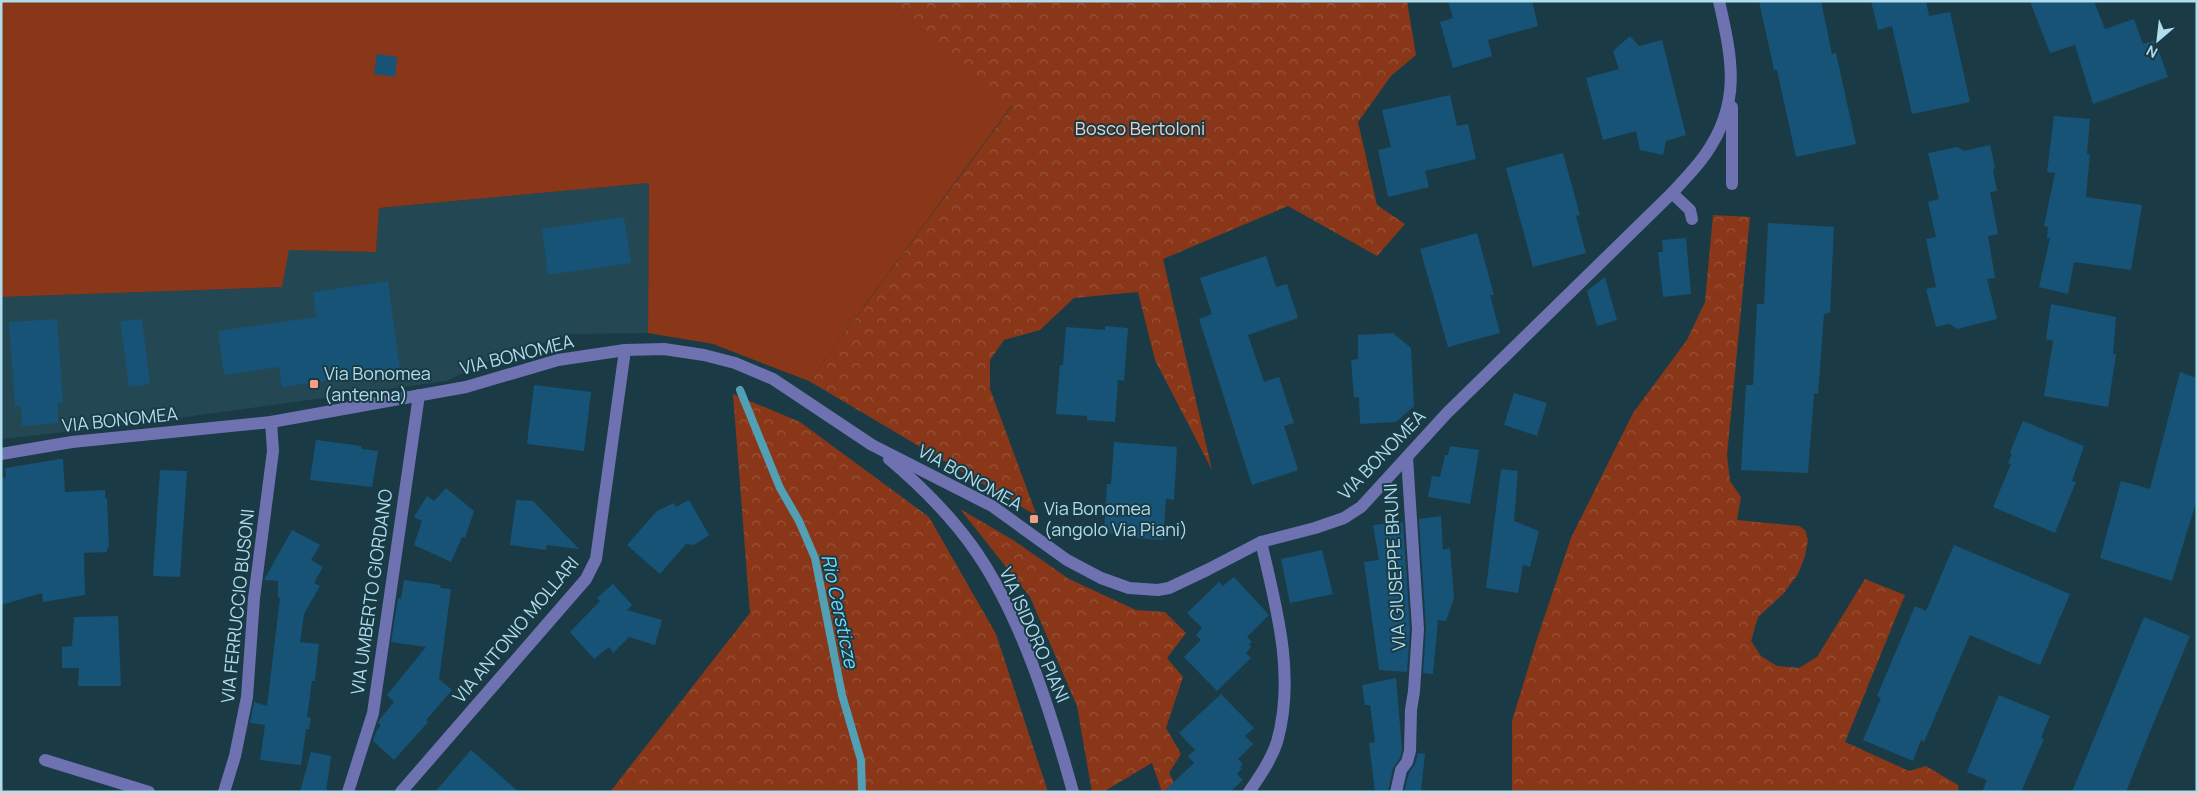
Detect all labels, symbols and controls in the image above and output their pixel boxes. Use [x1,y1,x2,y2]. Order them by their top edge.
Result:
north arrow [2133,15,2183,65]
text: N [2143,41,2161,63]
park label: Bosco Bertoloni [1075,116,1205,140]
street label: VIA BONOMEA [457,328,577,380]
place label: Via Bonomea (antenna) [324,361,431,406]
marker: Via Bonomea (antenna) [308,378,320,390]
street label: VIA BONOMEA [61,401,180,437]
street label: VIA BONOMEA [1332,404,1431,504]
street label: VIA BONOMEA [914,438,1028,516]
street label: VIA GIUSEPPE BRUNI [1378,483,1410,651]
street label: VIA UMBERTO GIORDANO [345,487,397,696]
place label: Via Bonomea (angolo Via Piani) [1044,496,1188,541]
street label: VIA FERRUCCIO BUSONI [215,508,259,704]
marker: Via Bonomea (angolo Via Piani) [1028,513,1040,525]
street label: VIA ANTONIO MOLLARI [447,551,584,708]
water label: Rio Cersticze [815,552,865,672]
street label: VIA ISIDORO PIANI [994,563,1076,706]

